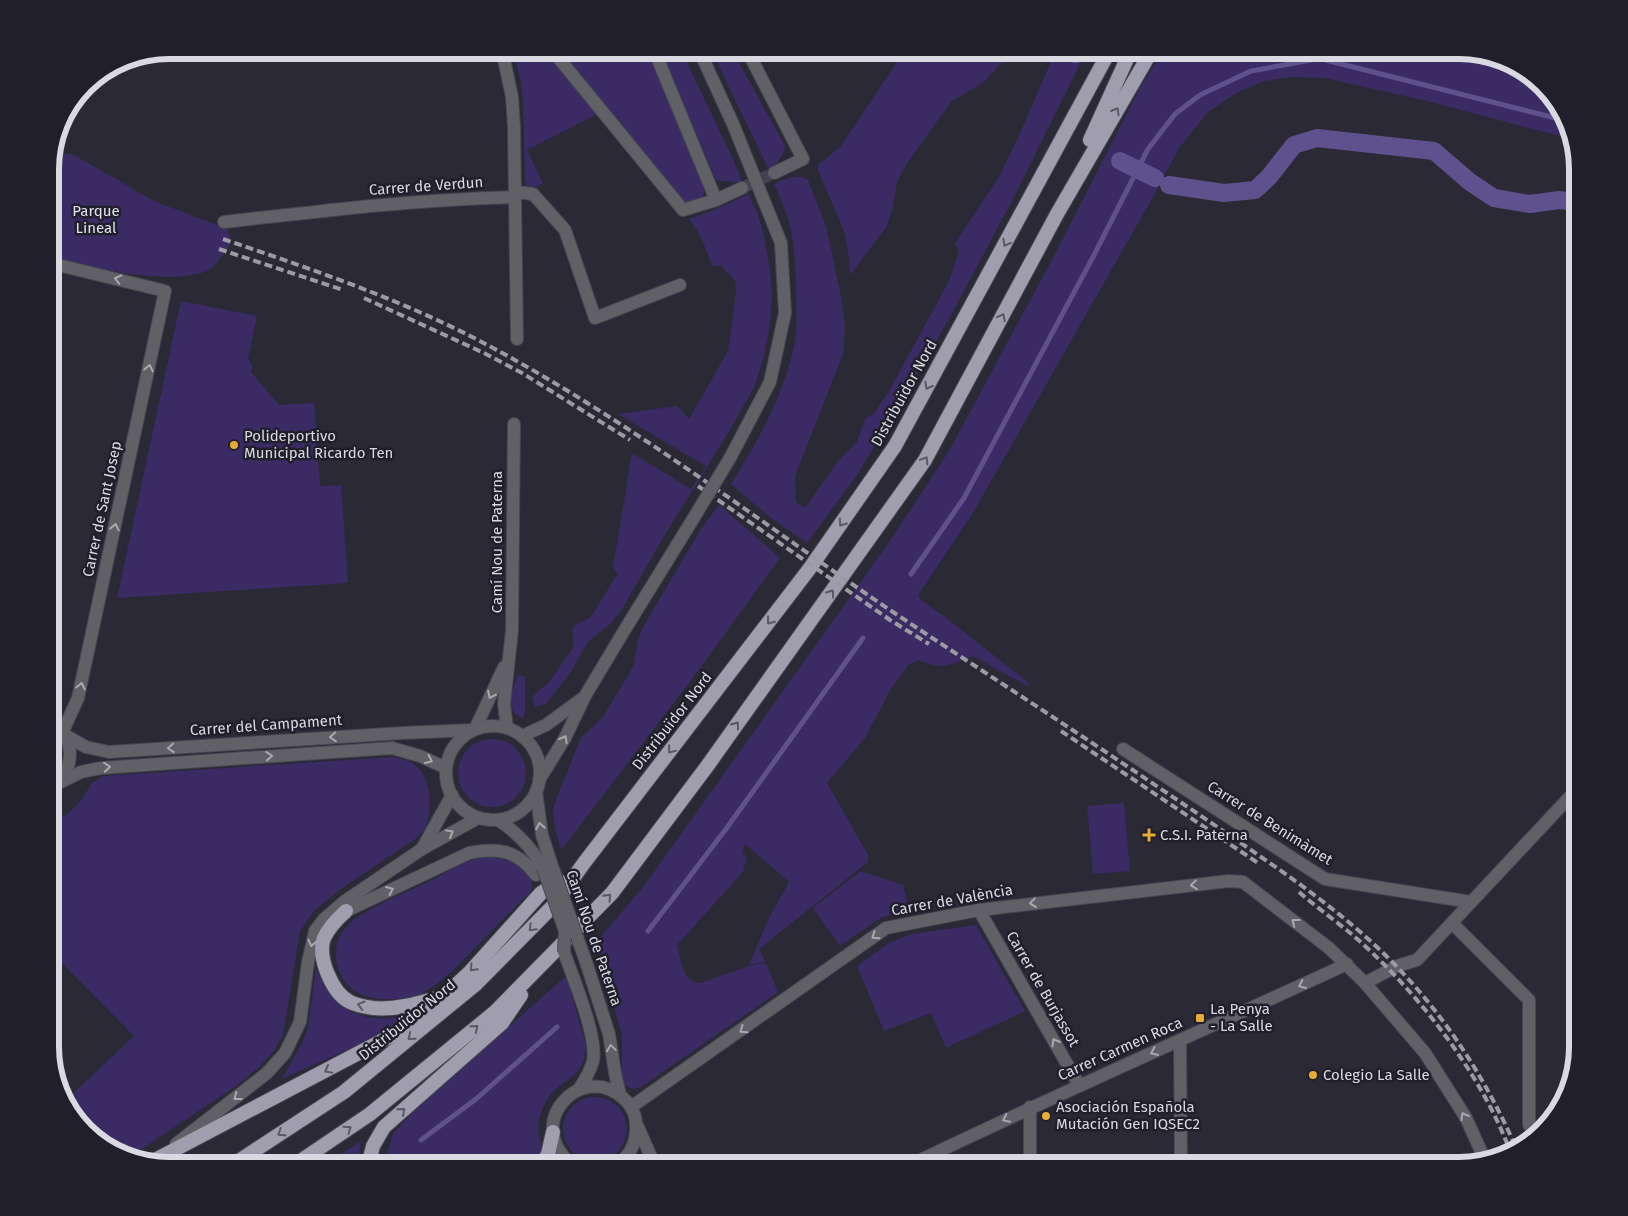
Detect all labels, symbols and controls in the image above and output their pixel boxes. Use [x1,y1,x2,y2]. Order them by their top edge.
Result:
one-way arrow [1110,108,1120,117]
street label: Carrer de Verdun [368,173,484,199]
park label: Parque Lineal [72,202,120,237]
one-way arrow [1002,238,1012,247]
one-way arrow [113,274,122,285]
one-way arrow [995,313,1005,322]
street label: Distribuïdor Nord [867,337,941,449]
one-way arrow [143,364,154,373]
one-way arrow [924,381,934,390]
place label: Polideportivo Municipal Ricardo Ten [244,427,393,462]
street label: Carrer de Sant Josep [79,439,125,579]
marker: Polideportivo Municipal Ricardo Ten [228,439,240,451]
one-way arrow [918,457,928,466]
street label: Camí Nou de Paterna [488,471,506,613]
one-way arrow [839,518,848,527]
one-way arrow [109,523,120,532]
one-way arrow [825,589,834,599]
one-way arrow [767,615,776,625]
street label: Distribuïdor Nord [628,669,716,773]
one-way arrow [75,682,86,691]
one-way arrow [487,690,497,699]
street label: Carrer del Campament [189,711,343,739]
one-way arrow [730,721,739,731]
one-way arrow [329,731,337,742]
one-way arrow [557,735,567,744]
one-way arrow [166,742,174,753]
one-way arrow [668,744,677,754]
one-way arrow [265,751,273,762]
one-way arrow [424,754,433,764]
one-way arrow [103,762,111,773]
street label: Carrer de Benimàmet [1204,777,1336,869]
one-way arrow [535,822,545,830]
place label: C.S.I. Paterna [1160,826,1248,844]
marker: C.S.I. Paterna [1142,828,1156,842]
one-way arrow [445,830,454,840]
street label: Camí Nou de Paterna [562,868,626,1008]
one-way arrow [1190,879,1198,890]
street label: Carrer de València [890,880,1014,920]
one-way arrow [385,886,394,896]
one-way arrow [602,894,611,903]
one-way arrow [1029,897,1037,908]
one-way arrow [1292,920,1301,928]
one-way arrow [529,922,538,931]
street label: Carrer de Burjassot [1003,928,1084,1050]
one-way arrow [871,930,881,939]
one-way arrow [307,938,318,947]
one-way arrow [470,963,479,972]
street label: Distribuïdor Nord [355,976,459,1064]
one-way arrow [1298,978,1307,989]
one-way arrow [357,1000,365,1011]
place label: La Penya - La Salle [1210,1000,1273,1035]
marker: La Penya - La Salle [1194,1012,1206,1024]
street label: Carrer Carmen Roca [1055,1013,1185,1085]
one-way arrow [739,1024,748,1033]
one-way arrow [469,1026,478,1034]
one-way arrow [408,1031,417,1040]
one-way arrow [1051,1039,1061,1048]
one-way arrow [606,1043,617,1051]
one-way arrow [1150,1046,1159,1056]
one-way arrow [324,1064,333,1074]
place label: Colegio La Salle [1323,1066,1430,1084]
marker: Colegio La Salle [1307,1069,1319,1081]
one-way arrow [234,1091,243,1099]
place label: Asociación Española Mutación Gen IQSEC2 [1056,1098,1200,1133]
one-way arrow [396,1108,405,1117]
marker: Asociación Española Mutación Gen IQSEC2 [1040,1110,1052,1122]
one-way arrow [1002,1112,1011,1123]
one-way arrow [1461,1112,1471,1121]
one-way arrow [342,1126,351,1135]
one-way arrow [277,1127,286,1137]

